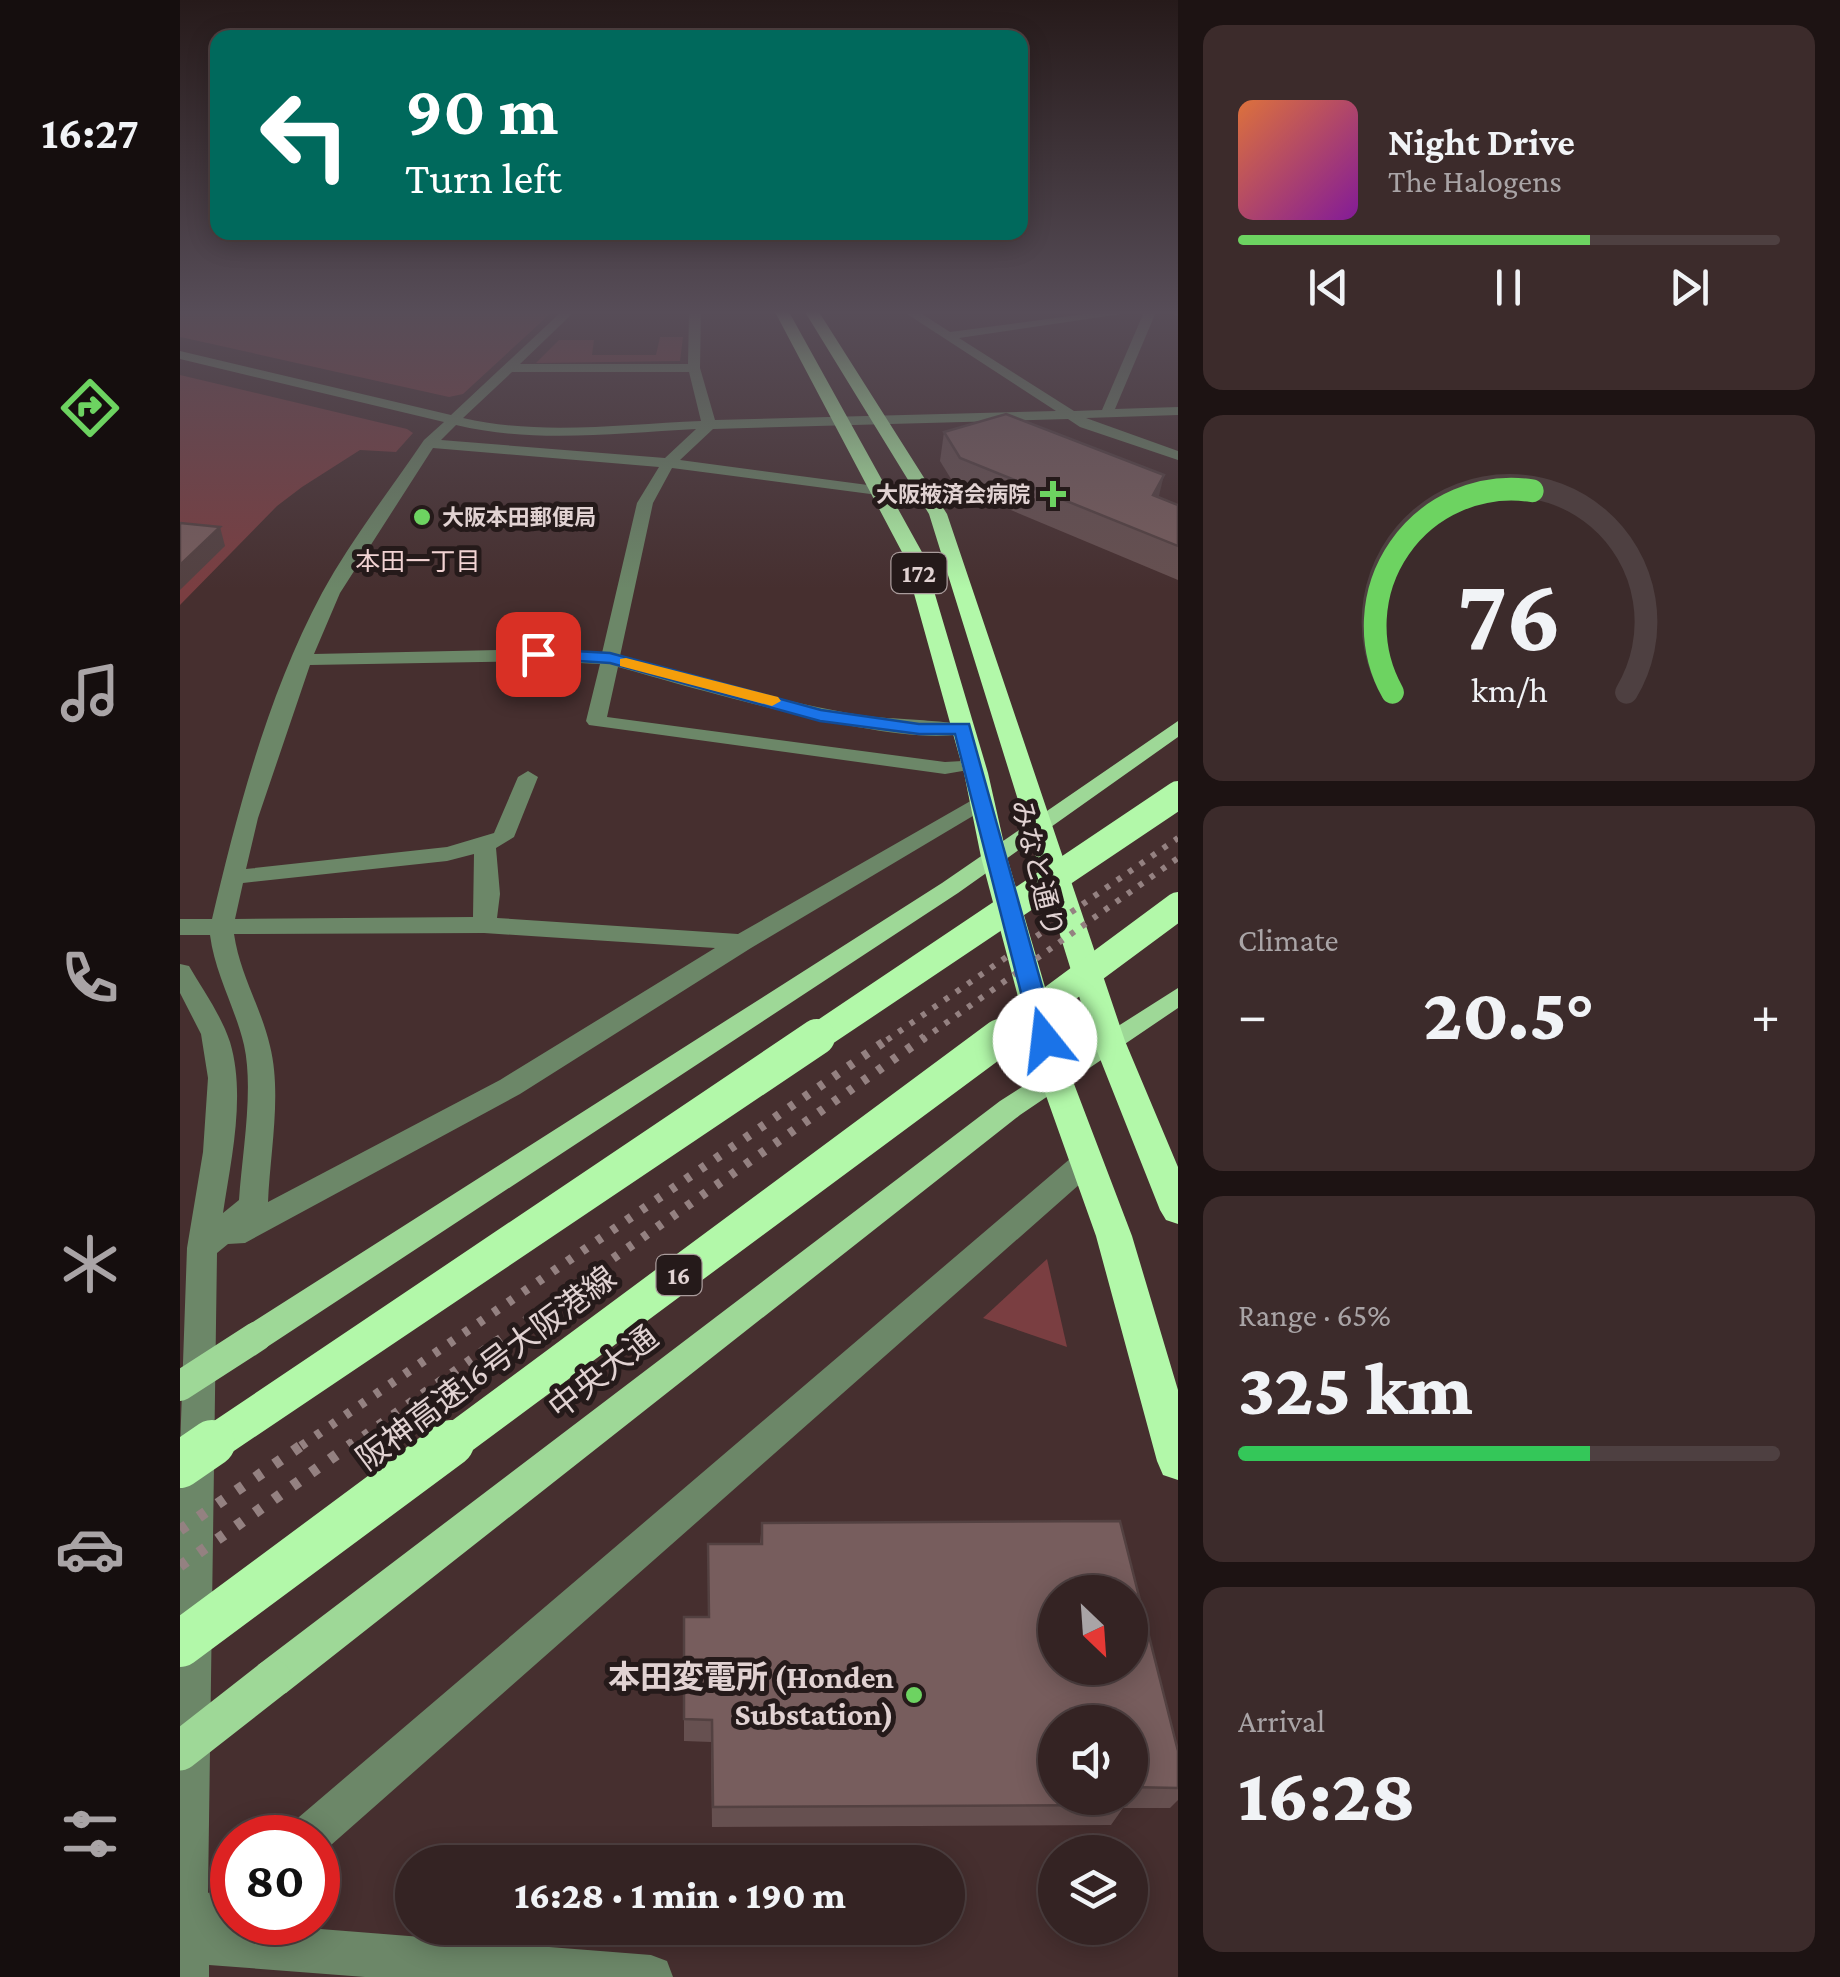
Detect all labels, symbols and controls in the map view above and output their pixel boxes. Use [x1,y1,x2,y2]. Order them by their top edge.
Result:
icon: left [240,70,370,200]
text: 90 m [405,71,558,149]
text: 16:27 [41,108,139,158]
text: Night Drive [1388,121,1575,163]
text: Turn left [405,153,562,203]
text: The Halogens [1388,163,1562,199]
icon: previous [1301,260,1356,315]
icon: pause [1481,260,1536,315]
icon: next [1662,260,1717,315]
icon: directions [55,373,125,443]
marker: 大阪掖済会病院 [1040,481,1066,507]
place label: 大阪掖済会病院 [876,482,1030,507]
place label: 大阪本田郵便局 [442,505,596,530]
marker: 大阪本田郵便局 [411,506,433,528]
district label: 本田一丁目 [355,548,481,575]
road number: 172 [892,553,946,593]
text: 76 [1456,557,1562,672]
pin [496,612,581,697]
icon: arrive [511,627,566,682]
icon: music [55,658,125,728]
text: km/h [1470,670,1548,710]
street label: みなと通り [1006,796,1069,940]
text: Climate [1238,922,1339,958]
icon: phone [55,943,125,1013]
text: 20.5° [1423,972,1595,1055]
text: − [1238,984,1267,1045]
text: + [1751,984,1780,1045]
position arrow [993,988,1097,1092]
icon: climate [55,1229,125,1299]
road number: 16 [656,1255,702,1295]
street label: 阪神高速16号大阪港線 [349,1259,623,1477]
text: Range · 65% [1238,1297,1391,1333]
street label: 中央大通 [541,1318,665,1426]
text: 325 km [1238,1347,1473,1430]
icon: car [55,1514,125,1584]
north arrow [1038,1575,1148,1685]
map controls [1038,1575,1148,1945]
place label: 本田変電所 (Honden Substation) [608,1659,894,1733]
marker: 本田変電所 (Honden Substation) [903,1684,925,1706]
text: Arrival [1238,1703,1325,1739]
button: sound [1038,1705,1148,1815]
text: 16:28 [1238,1753,1416,1836]
icon: filters [55,1799,125,1869]
speed limit sign: 80 [210,1815,340,1945]
button: layers [1038,1835,1148,1945]
text: 16:28 · 1 min · 190 m [514,1874,846,1916]

